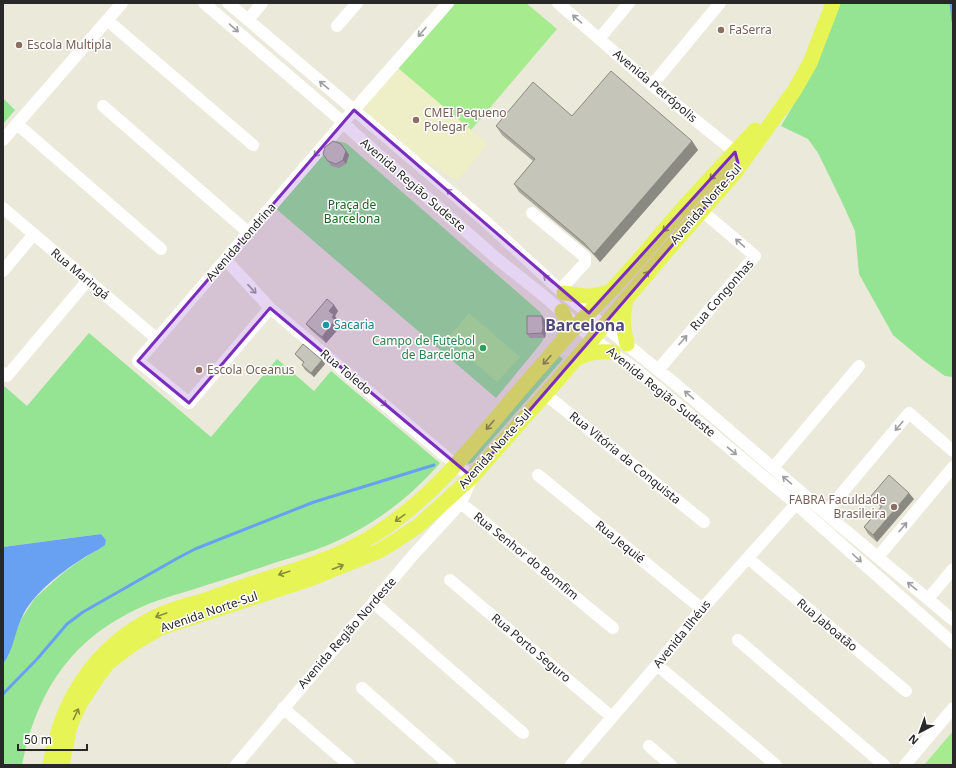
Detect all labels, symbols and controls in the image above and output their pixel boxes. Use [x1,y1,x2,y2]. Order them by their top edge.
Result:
one-way arrow [571,15,582,24]
place label: FaSerra [729,21,772,38]
one-way arrow [229,24,239,33]
marker: FaSerra [716,25,726,35]
one-way arrow [418,27,427,38]
place label: Escola Multipla [27,36,111,53]
marker: Escola Multipla [14,40,24,50]
street label: Avenida Petrópolis [610,45,701,126]
one-way arrow [319,80,329,89]
place label: CMEI Pequeno Polegar [424,104,507,135]
marker: CMEI Pequeno Polegar [411,115,421,125]
street label: Avenida Região Sudeste [357,134,470,236]
one-way arrow [314,147,323,157]
street label: Avenida Norte-Sul [666,160,745,248]
one-way arrow [709,170,719,180]
one-way arrow [446,188,456,197]
park label: Praça de Barcelona [324,196,380,227]
street label: Avenida Londrina [202,199,279,285]
one-way arrow [662,222,671,233]
one-way arrow [734,239,745,248]
street label: Rua Maringá [47,244,113,303]
street label: Rua Congonhas [686,255,757,334]
one-way arrow [641,271,650,282]
one-way arrow [544,275,554,284]
one-way arrow [248,284,257,294]
district label: Barcelona [545,314,625,336]
place label: Sacaria [334,316,375,333]
marker: Sacaria [321,320,331,330]
place label: Campo de Futebol de Barcelona [372,332,475,363]
one-way arrow [679,335,688,345]
street label: Avenida Região Sudeste [603,342,719,441]
marker: Campo de Futebol de Barcelona [478,343,488,353]
street label: Rua Toledo [317,345,376,398]
one-way arrow [542,355,551,365]
place label: Escola Oceanus [207,361,295,378]
marker: Escola Oceanus [194,365,204,375]
one-way arrow [683,391,694,400]
one-way arrow [376,398,387,407]
street label: Avenida Norte-Sul [454,405,535,492]
street label: Rua Vitória da Conquista [566,407,685,508]
one-way arrow [486,419,495,430]
one-way arrow [894,420,903,431]
one-way arrow [727,446,738,455]
one-way arrow [782,475,793,484]
place label: FABRA Faculdade Brasileira [789,491,886,522]
marker: FABRA Faculdade Brasileira [889,502,899,512]
street label: Rua Senhor do Bomfim [470,508,582,603]
one-way arrow [395,514,406,522]
street label: Rua Jequié [592,516,649,567]
one-way arrow [899,522,908,533]
one-way arrow [852,553,862,563]
one-way arrow [332,562,344,570]
one-way arrow [277,570,290,577]
street label: Avenida Região Nordeste [294,573,400,692]
one-way arrow [907,581,918,590]
street label: Avenida Norte-Sul [158,587,260,636]
street label: Rua Jaboatão [793,594,861,655]
street label: Avenida Ilhéus [649,596,714,671]
street label: Rua Porto Seguro [488,609,575,686]
one-way arrow [154,612,167,619]
one-way arrow [73,709,80,721]
north arrow [900,712,940,752]
scale bar [18,726,87,752]
text: 50 m [24,731,52,748]
text: N [905,731,921,749]

